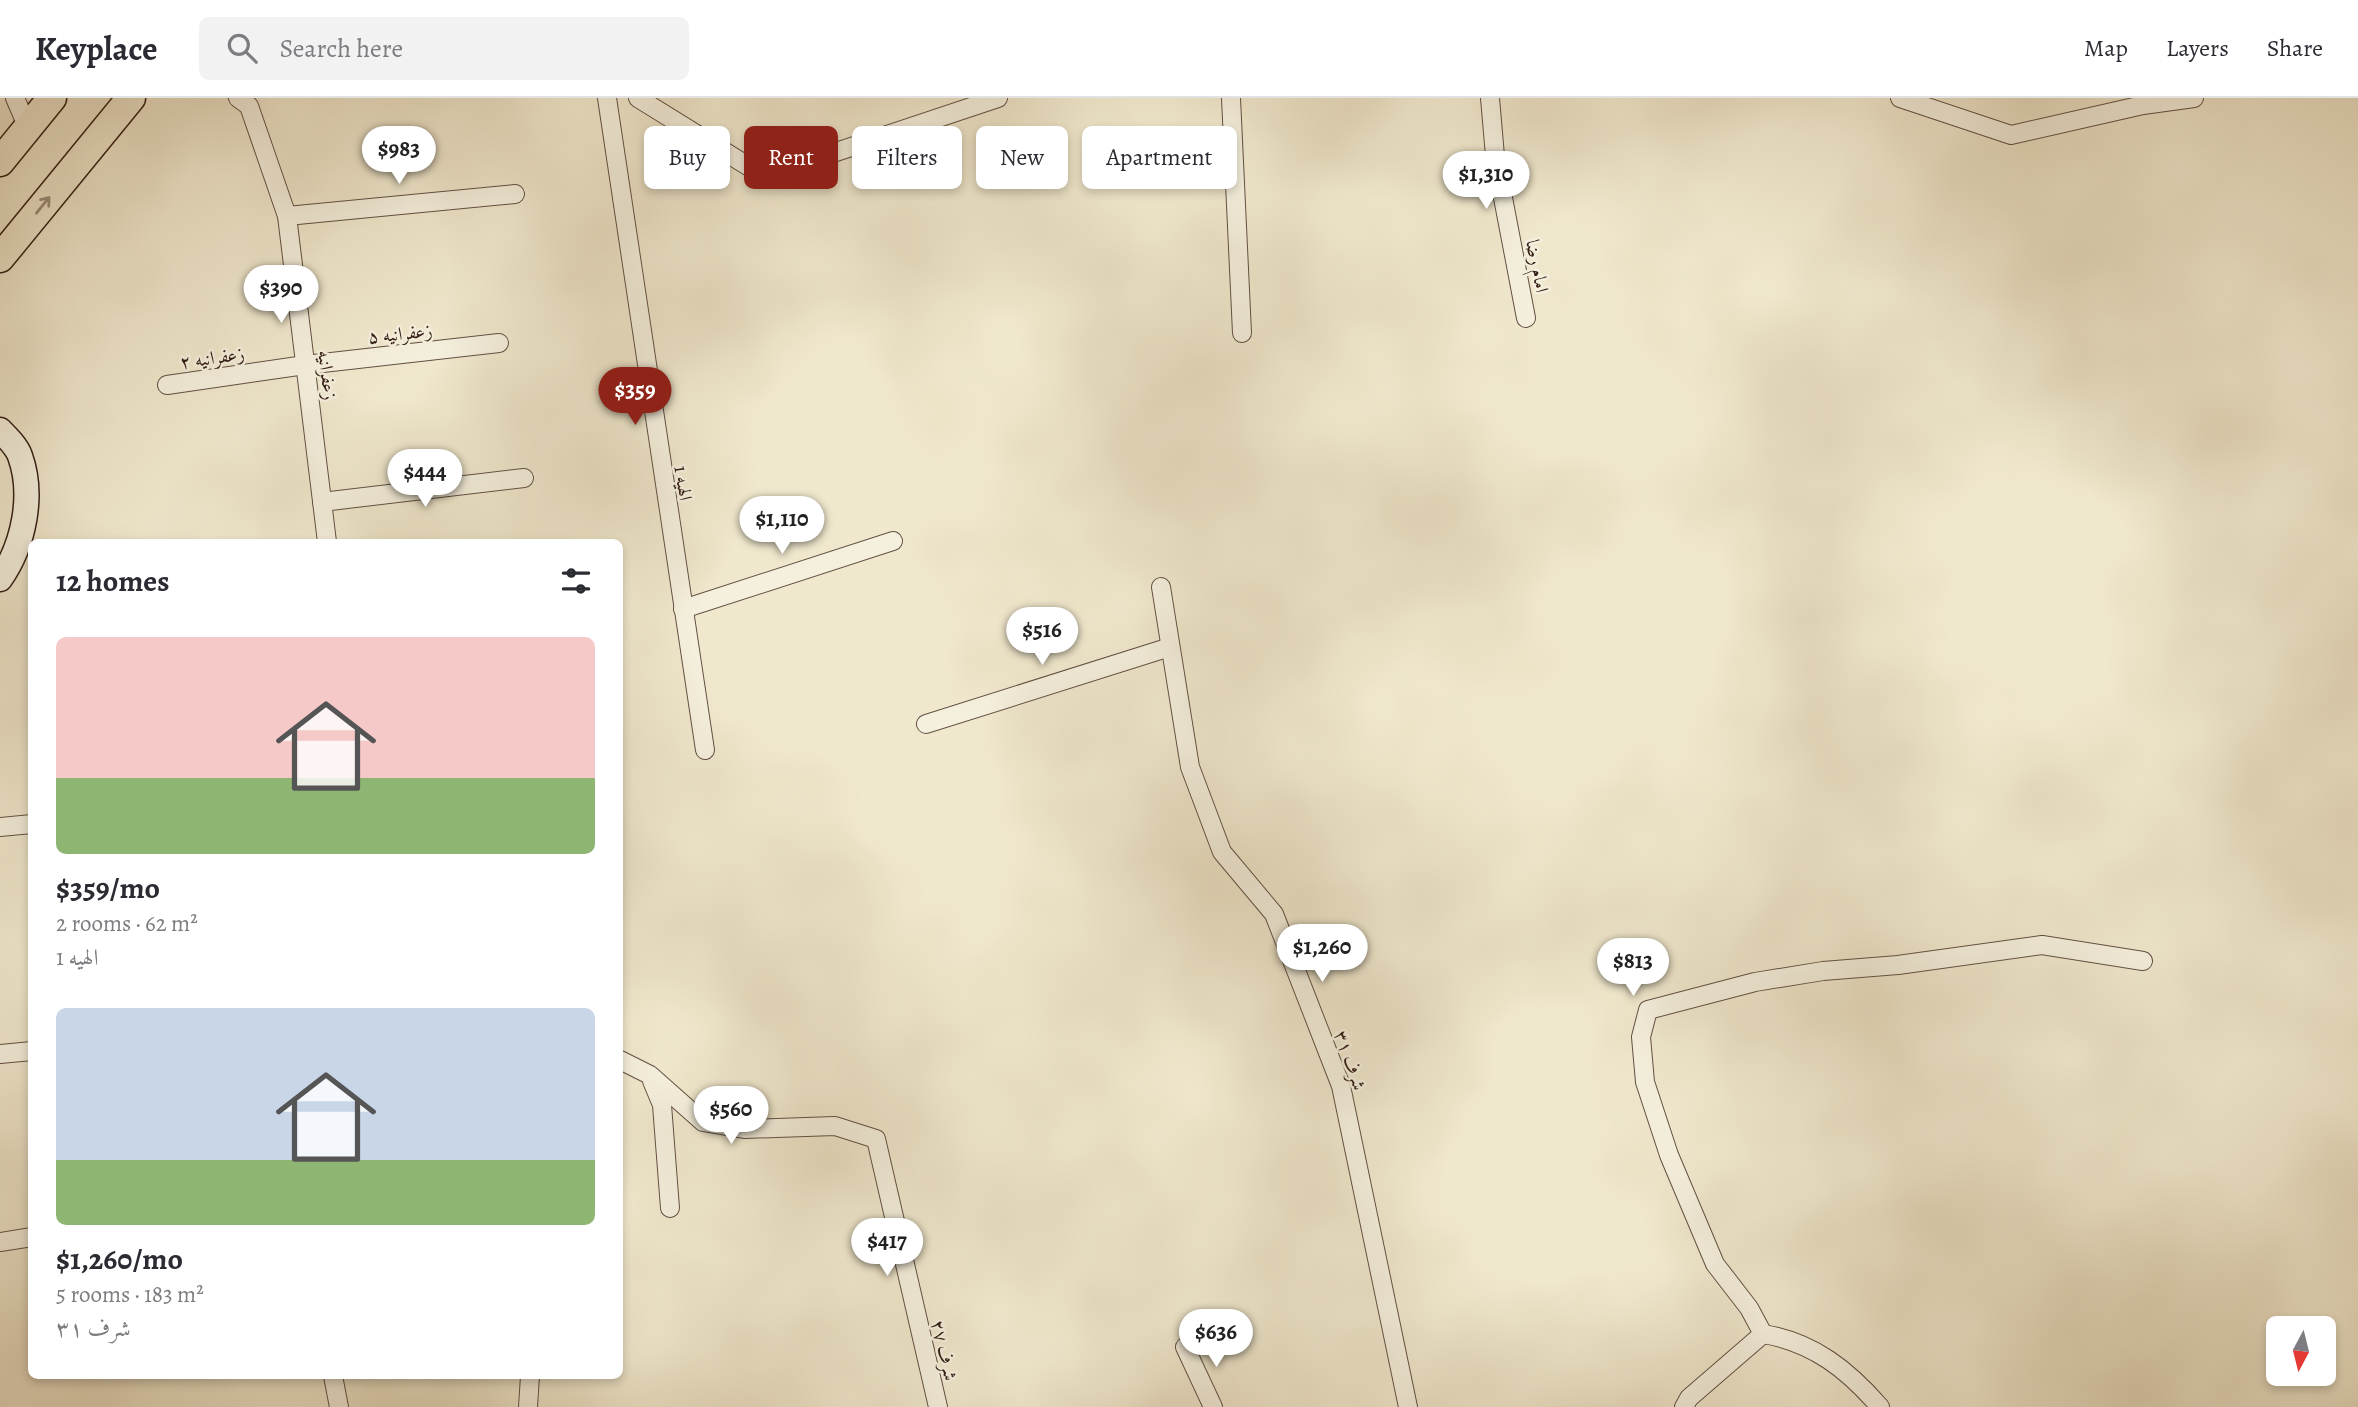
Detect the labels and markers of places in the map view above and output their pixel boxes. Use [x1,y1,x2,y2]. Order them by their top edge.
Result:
pin: $983 [358,126,440,186]
pin: $1,310 [1429,152,1543,211]
pin: $390 [240,266,322,325]
pin: $359 [594,368,676,427]
pin: $444 [384,450,466,509]
pin: $1,110 [725,496,839,556]
pin: $516 [1001,608,1083,667]
pin: $1,260 [1265,924,1379,984]
pin: $813 [1592,939,1674,998]
pin: $560 [690,1086,772,1146]
pin: $417 [846,1218,928,1278]
pin: $636 [1175,1310,1257,1369]

